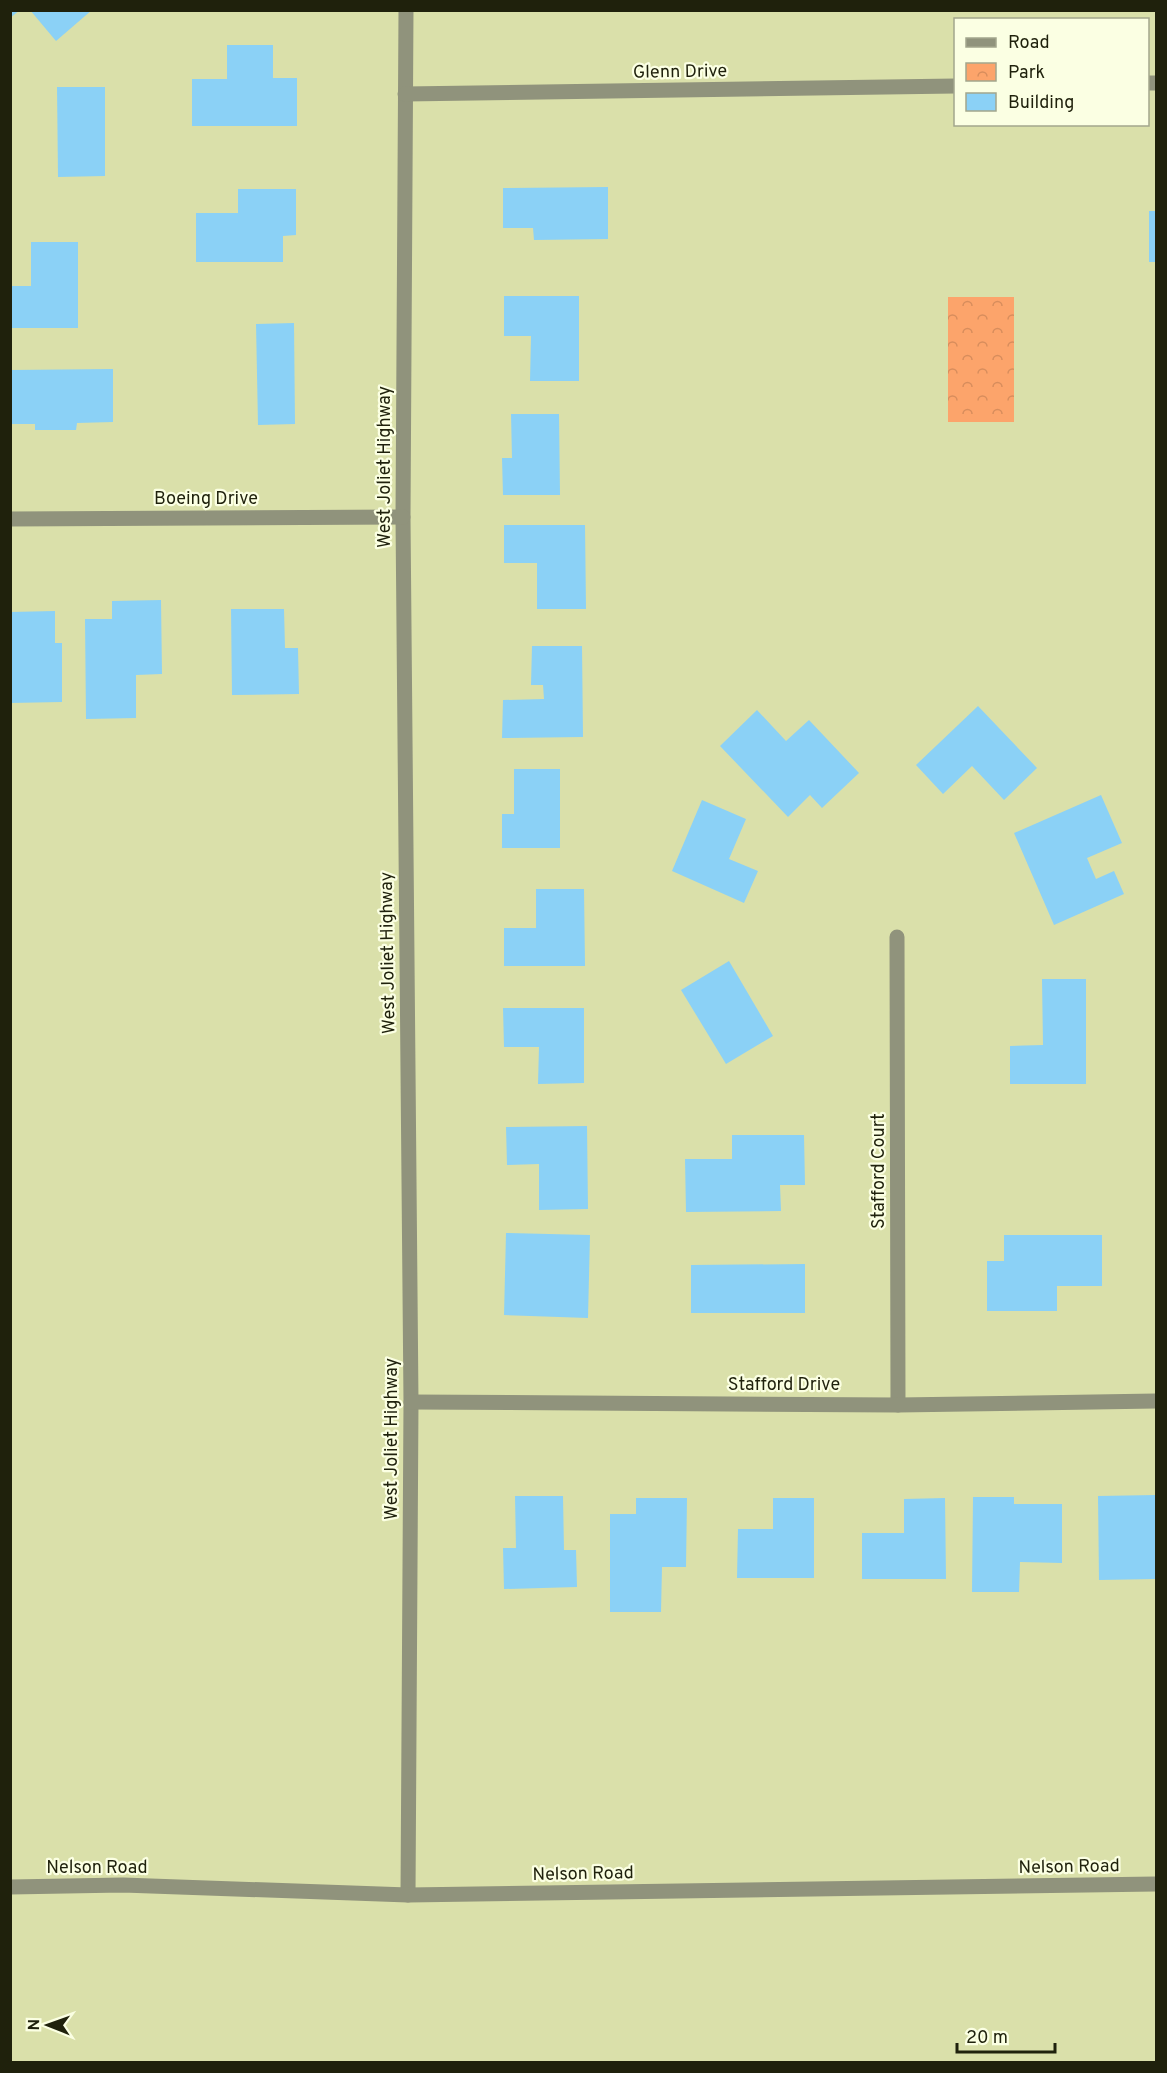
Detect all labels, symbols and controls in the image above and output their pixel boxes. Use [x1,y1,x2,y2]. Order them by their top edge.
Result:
legend [954,18,1149,126]
text: Road [1008,32,1050,55]
street label: Glenn Drive [633,60,727,85]
text: Park [1008,62,1045,85]
text: Building [1008,92,1074,115]
street label: West Joliet Highway [374,386,397,548]
street label: Boeing Drive [154,488,258,511]
street label: West Joliet Highway [376,872,401,1034]
street label: Stafford Court [868,1113,891,1229]
street label: West Joliet Highway [381,1358,404,1520]
street label: Stafford Drive [728,1374,840,1397]
street label: Nelson Road [1018,1855,1120,1880]
street label: Nelson Road [46,1857,148,1880]
street label: Nelson Road [532,1862,634,1887]
north arrow [18,1995,78,2055]
scale bar [957,2016,1054,2054]
text: N [25,2019,45,2031]
text: 20 m [966,2027,1008,2050]

